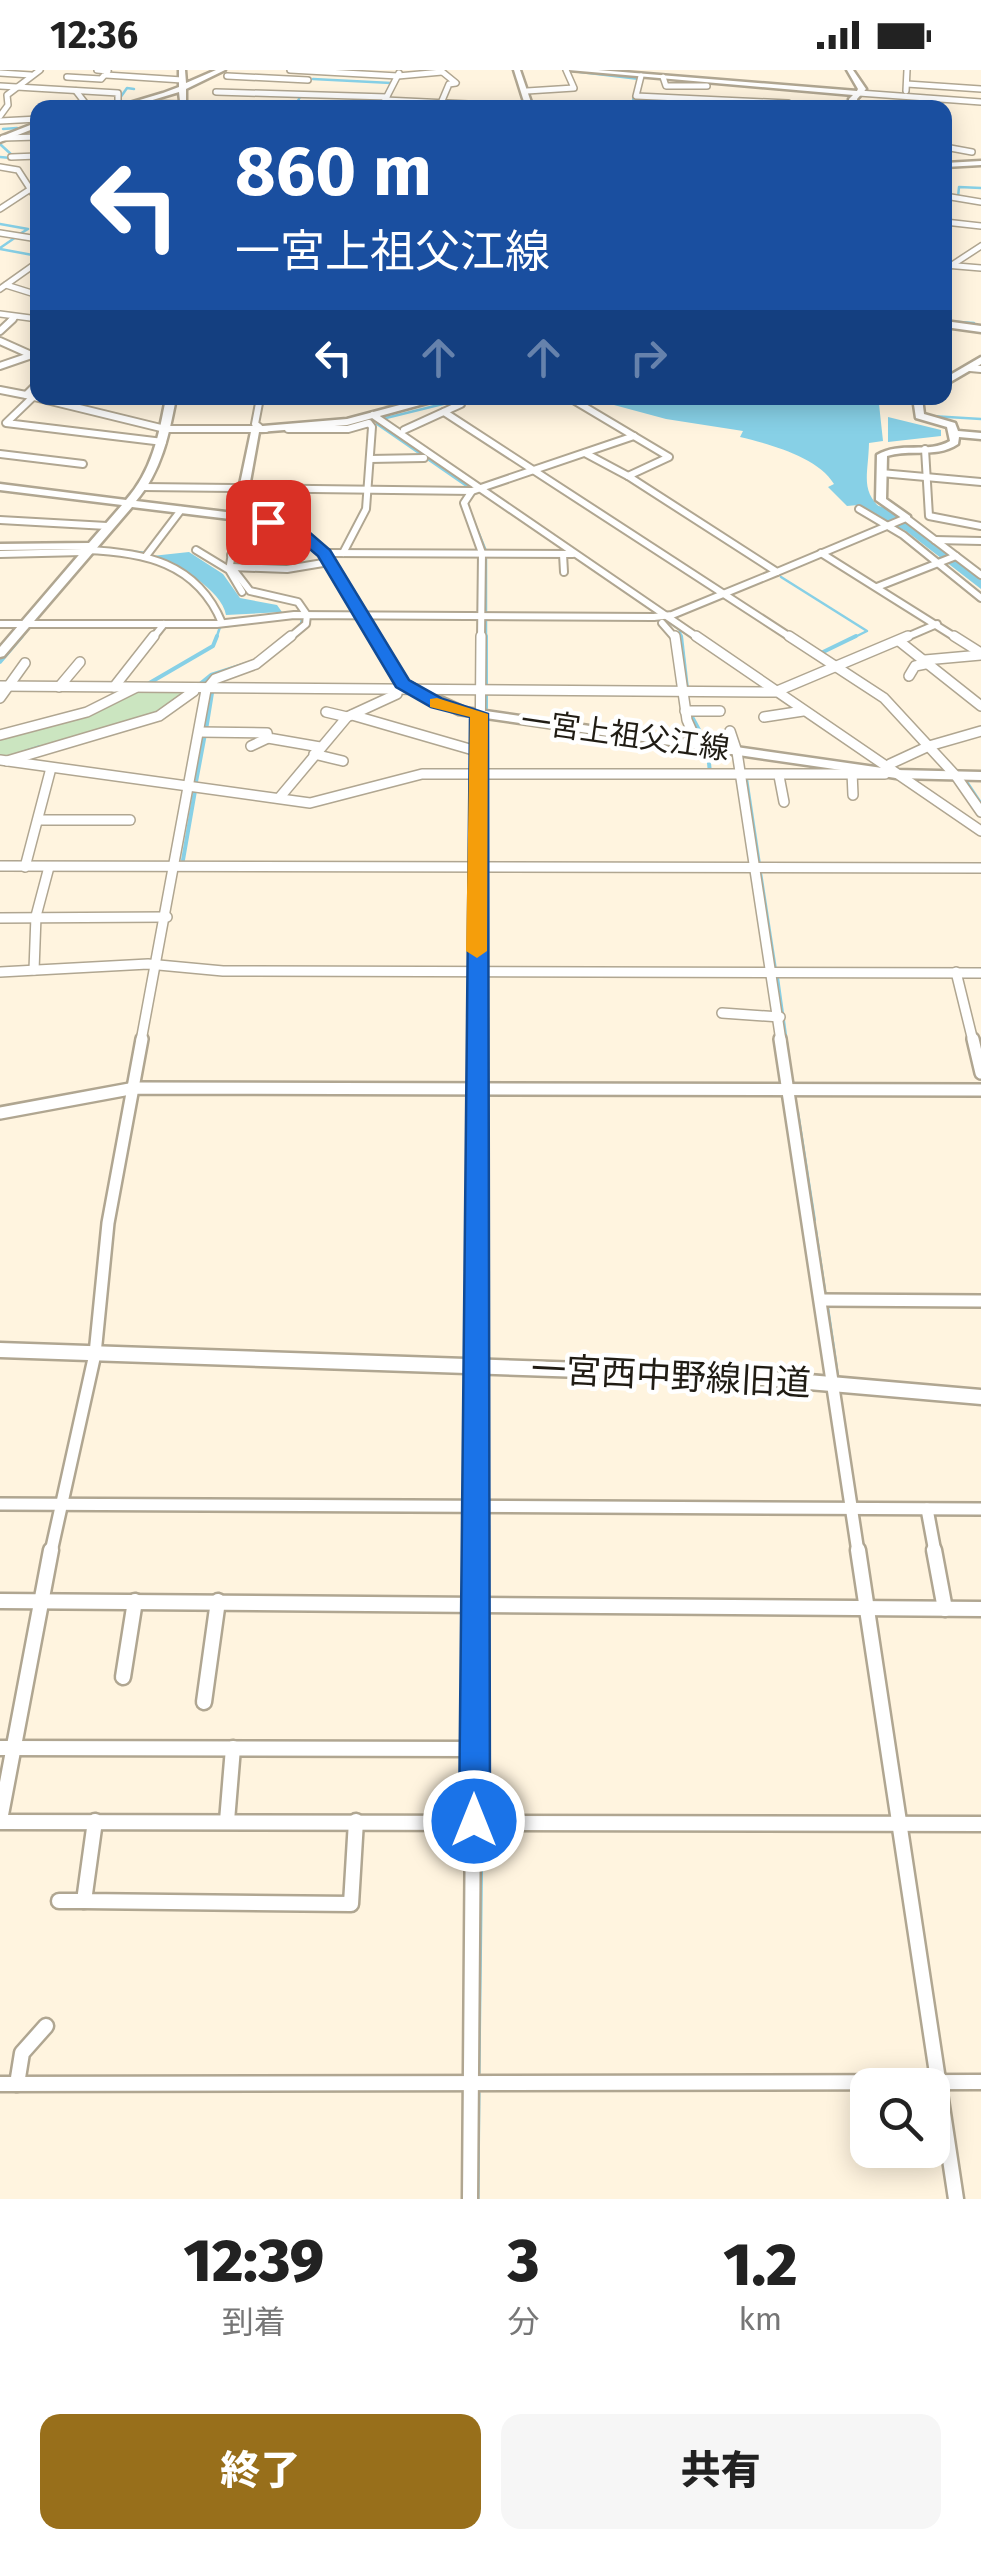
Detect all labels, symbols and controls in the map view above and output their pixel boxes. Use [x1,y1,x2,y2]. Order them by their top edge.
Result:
text: 12:36 [50,12,138,58]
text: 860 m [235,130,432,214]
icon: left [70,140,200,270]
text: 一宮上祖父江線 [235,225,550,279]
icon: left [306,330,361,385]
icon: ahead [411,330,466,385]
icon: ahead [516,330,571,385]
icon: right [621,330,676,385]
pin [226,480,311,565]
icon: arrive [241,495,296,550]
street label: 一宮上祖父江線 [519,703,731,767]
street label: 一宮西中野線旧道 [530,1348,812,1404]
position arrow [422,1769,526,1873]
map controls [850,2068,950,2168]
button: search [850,2068,950,2168]
text: 12:39 [184,2225,324,2297]
text: 3 [508,2225,539,2297]
text: 1.2 [723,2229,797,2301]
text: km [738,2300,782,2338]
text: 到着 [222,2303,286,2341]
text: 分 [508,2303,540,2341]
button: 終了 [40,2414,481,2529]
button: 共有 [501,2414,941,2529]

